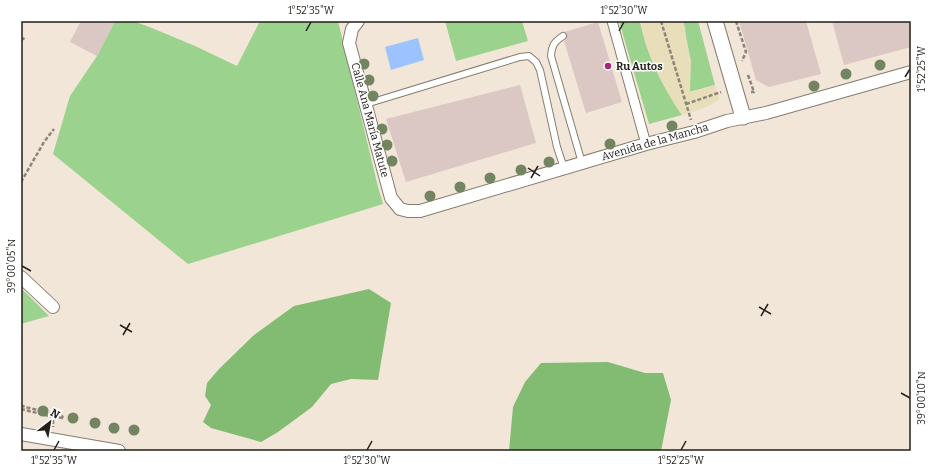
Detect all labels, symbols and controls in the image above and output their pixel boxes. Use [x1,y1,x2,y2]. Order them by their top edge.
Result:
text: 1°52'35"W [288,5,335,17]
text: 1°52'30"W [600,5,648,17]
text: 1°52'25"W [916,45,928,92]
place label: Ru Autos [616,60,663,73]
street label: Calle Ana María Matute [348,61,392,179]
marker: Ru Autos [603,61,613,71]
street label: Avenida de la Mancha [600,121,710,163]
text: 39°00'05"N [6,239,18,293]
text: 39°00'10"N [916,371,928,425]
north arrow [30,402,70,442]
text: N [48,406,62,422]
text: 1°52'35"W [31,455,78,467]
text: 1°52'30"W [343,455,391,467]
text: 1°52'25"W [658,455,705,467]

